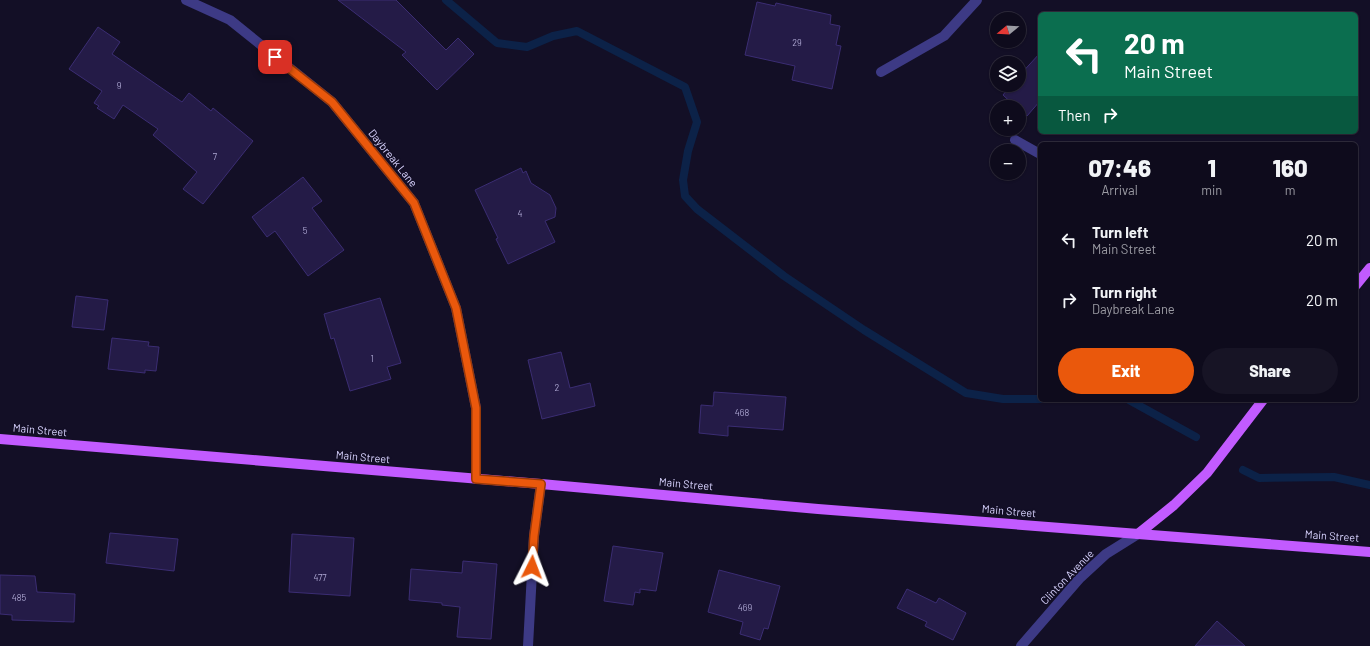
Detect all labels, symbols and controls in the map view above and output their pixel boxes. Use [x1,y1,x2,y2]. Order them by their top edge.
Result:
north arrow [990,12,1026,48]
map controls [990,12,1026,180]
text: 20 m [1124,26,1185,60]
icon: left [1058,28,1110,80]
house number: 29 [792,37,802,48]
pin [258,40,292,74]
icon: arrive [264,46,286,68]
button: layers [990,56,1026,92]
text: Main Street [1124,60,1213,82]
house number: 9 [117,80,122,91]
button: + [990,100,1026,136]
icon: right [1099,104,1121,126]
text: Then [1058,106,1091,124]
street label: Daybreak Lane [366,126,421,189]
button: − [990,144,1026,180]
house number: 7 [213,151,218,162]
text: 07:46 [1088,153,1151,182]
text: 1 [1207,153,1216,182]
text: 160 [1272,153,1308,182]
text: Arrival [1101,182,1138,198]
text: min [1201,182,1222,198]
text: m [1285,182,1295,198]
house number: 4 [518,208,523,219]
text: Turn left [1092,223,1148,241]
house number: 5 [303,225,308,236]
icon: left [1058,229,1080,251]
text: 20 m [1306,231,1338,249]
text: Main Street [1092,241,1156,257]
text: Turn right [1092,283,1157,301]
icon: right [1058,289,1080,311]
text: 20 m [1306,291,1338,309]
text: Daybreak Lane [1092,301,1175,317]
button: Exit [1058,348,1194,394]
button: Share [1202,348,1338,394]
house number: 1 [370,353,374,364]
house number: 2 [555,382,560,393]
house number: 468 [735,407,749,418]
street label: Main Street [12,421,68,438]
street label: Main Street [335,448,391,465]
street label: Main Street [658,475,714,492]
street label: Main Street [981,502,1037,519]
street label: Main Street [1304,527,1360,544]
position arrow [511,546,553,588]
street label: Clinton Avenue [1037,547,1096,607]
house number: 477 [313,572,327,583]
house number: 485 [12,592,27,603]
house number: 469 [738,602,752,613]

